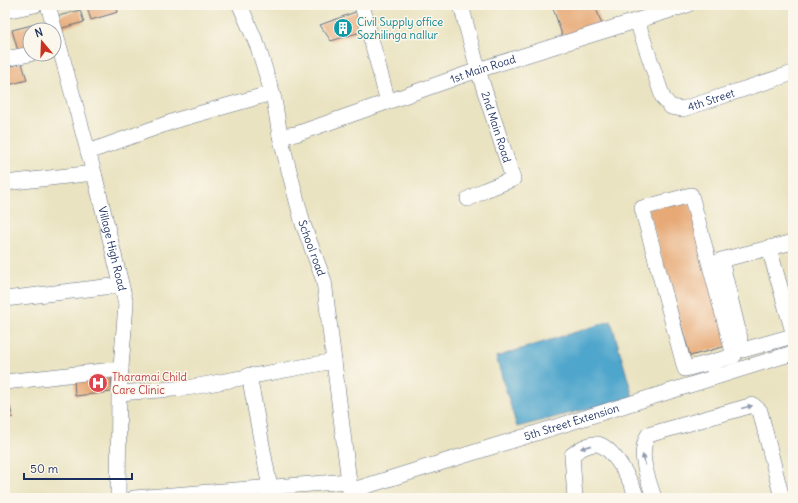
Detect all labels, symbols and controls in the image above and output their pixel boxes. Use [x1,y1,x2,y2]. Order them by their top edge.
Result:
place label: Civil Supply office Sozhilinga nallur [357,15,443,42]
building icon: Civil Supply office Sozhilinga nallur [332,17,354,39]
north arrow [22,22,62,62]
text: N [33,25,45,40]
street label: 1st Main Road [448,52,518,86]
street label: 4th Street [686,86,737,114]
street label: 2nd Main Road [478,90,514,165]
street label: Village High Road [95,205,130,293]
street label: School road [295,218,329,278]
place label: Tharamai Child Care Clinic [112,370,188,397]
hospital icon: Tharamai Child Care Clinic [87,372,109,394]
street label: 5th Street Extension [522,401,621,443]
one-way arrow [741,403,753,409]
one-way arrow [580,444,592,450]
one-way arrow [641,454,647,466]
scale bar [24,455,132,481]
text: 50 m [30,461,59,476]

